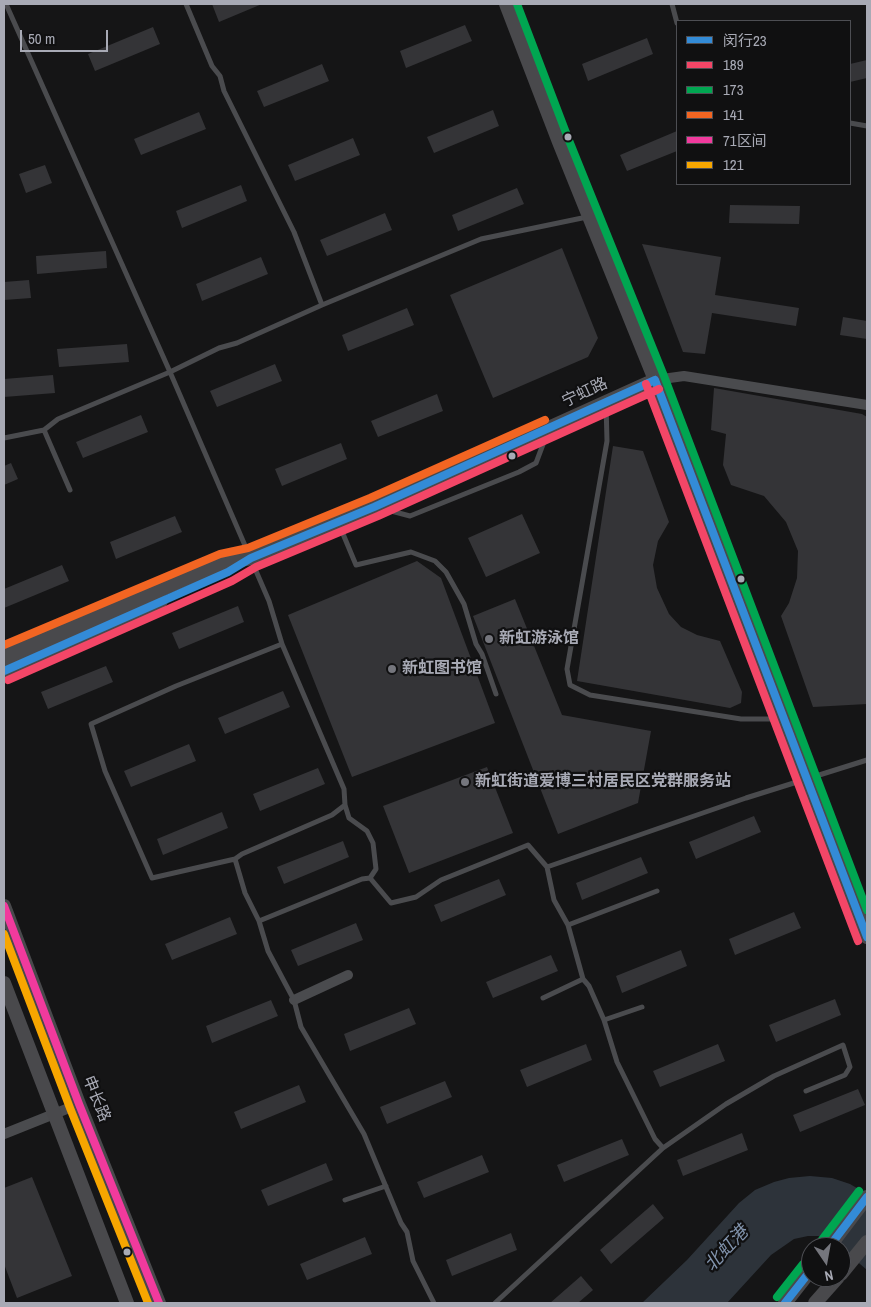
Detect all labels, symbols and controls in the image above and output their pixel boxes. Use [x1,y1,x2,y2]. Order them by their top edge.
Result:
scale bar [22,20,110,52]
legend [676,20,851,185]
text: 50 m [28,28,55,49]
text: 闵行23 [723,30,767,51]
text: 189 [723,54,744,75]
text: 173 [723,79,744,100]
text: 141 [723,104,744,125]
text: 71区间 [723,130,767,151]
unlabelled marker [563,132,573,142]
text: 121 [723,154,744,175]
street label: 宁虹路 [559,374,611,412]
unlabelled marker [507,451,517,461]
unlabelled marker [736,574,746,584]
place label: 新虹游泳馆 [499,629,579,649]
marker: 新虹游泳馆 [483,633,495,645]
place label: 新虹图书馆 [402,659,482,679]
marker: 新虹图书馆 [386,663,398,675]
place label: 新虹街道爱博三村居民区党群服务站 [475,772,731,792]
marker: 新虹街道爱博三村居民区党群服务站 [459,776,471,788]
street label: 申长路 [78,1073,114,1125]
water label: 北虹港 [701,1222,753,1276]
north arrow [801,1237,851,1287]
unlabelled marker [122,1247,132,1257]
text: N [823,1266,835,1285]

